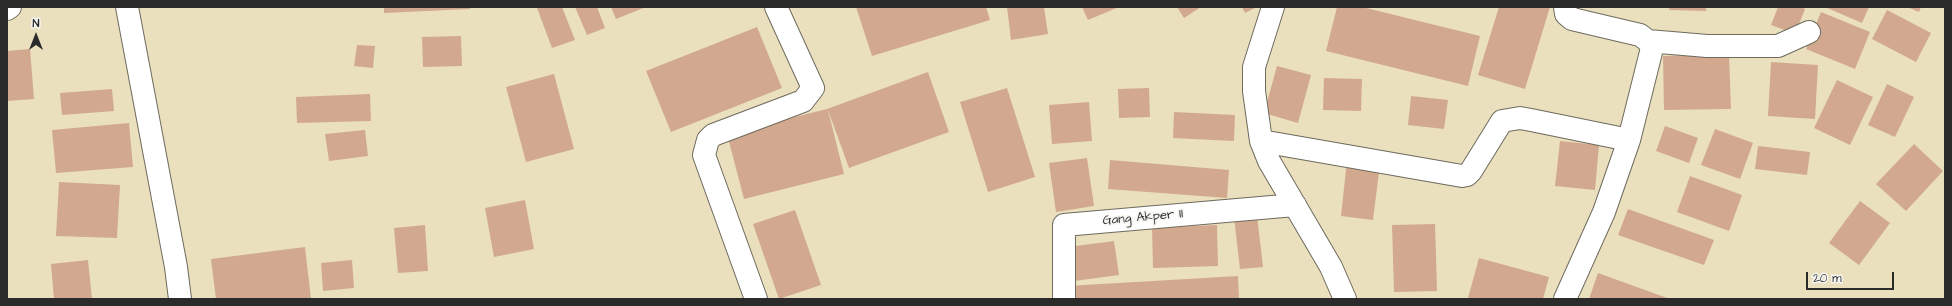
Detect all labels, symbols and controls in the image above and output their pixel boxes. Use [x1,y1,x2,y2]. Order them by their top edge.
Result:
north arrow [16,16,56,56]
text: N [33,16,39,31]
street label: Gang Akper II [1102,207,1184,229]
scale bar [1808,264,1896,290]
text: 20 m [1813,270,1842,287]

